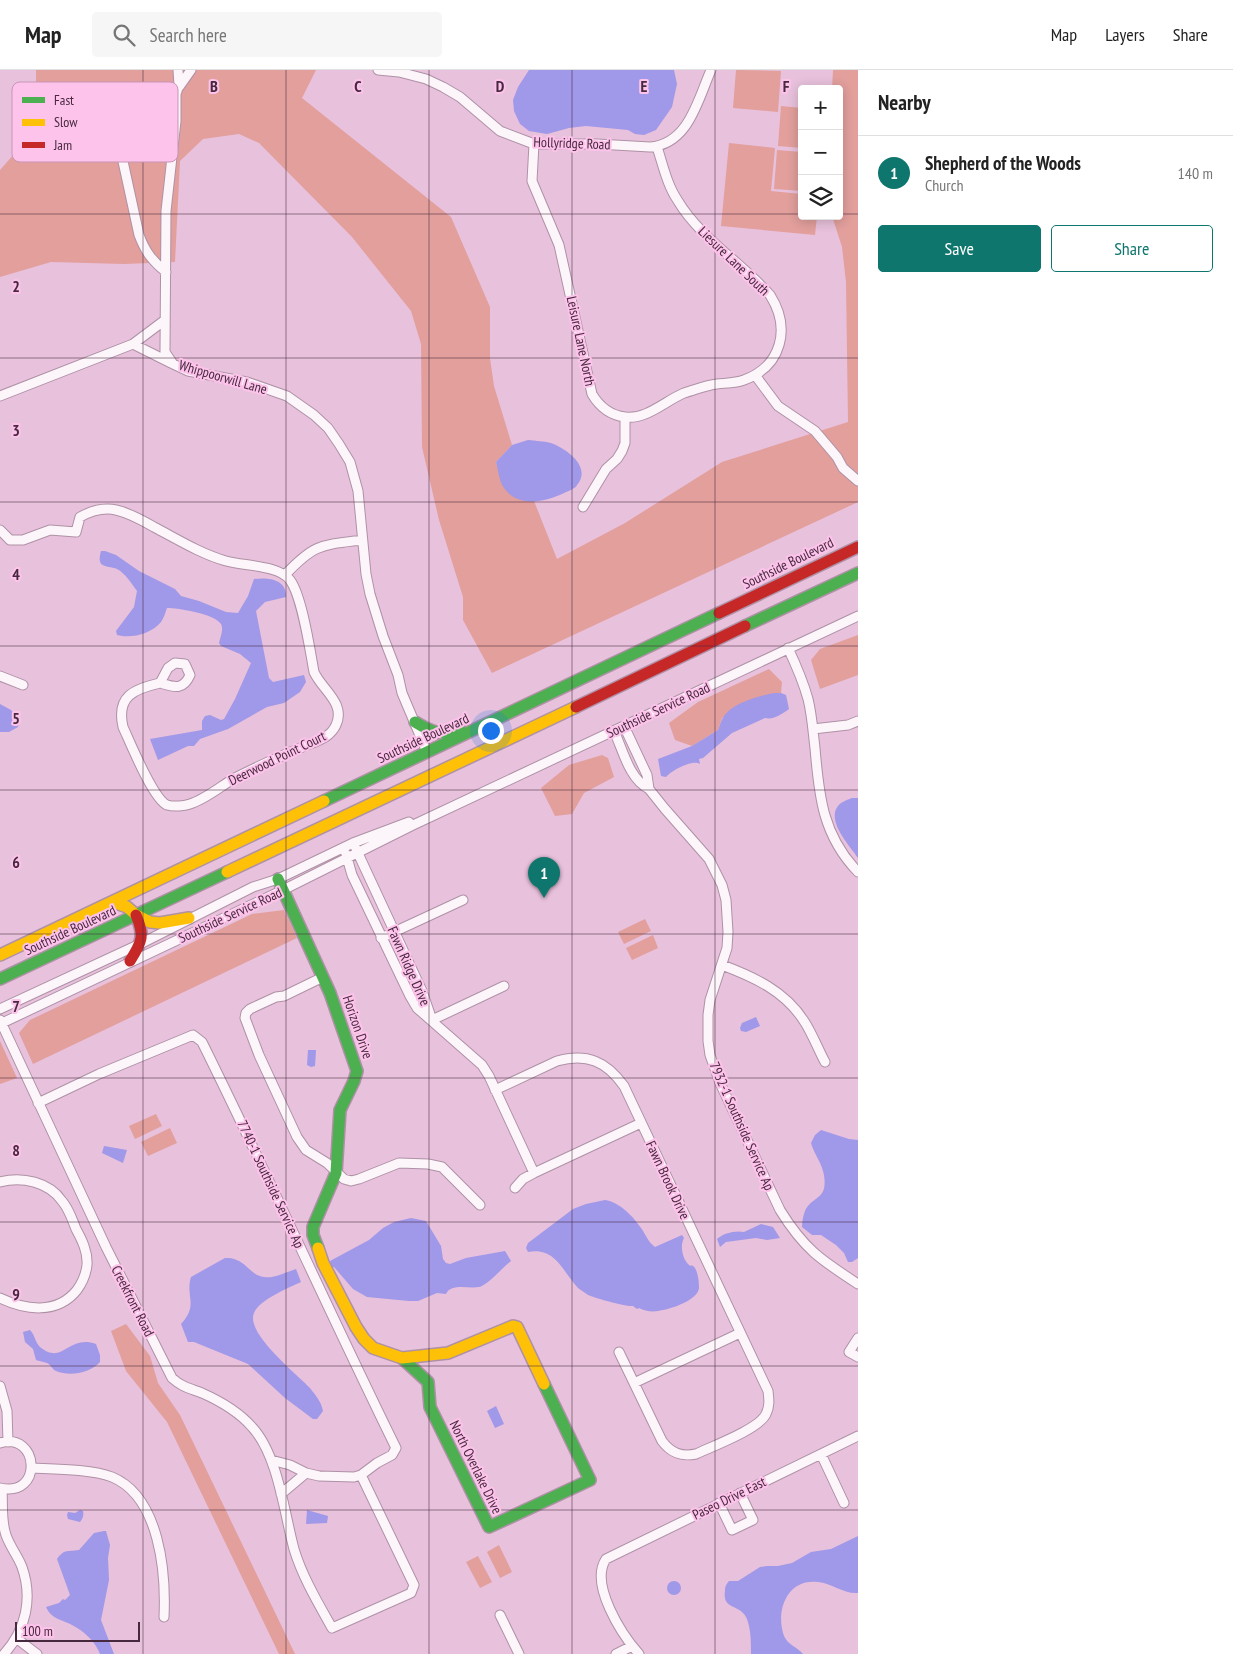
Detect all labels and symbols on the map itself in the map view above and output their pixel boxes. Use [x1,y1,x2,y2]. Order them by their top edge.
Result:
text: B [210,76,218,96]
text: C [354,76,362,96]
text: D [496,76,505,96]
text: E [641,76,648,96]
text: F [783,76,790,96]
legend [12,82,178,162]
text: Fast [54,91,74,109]
text: Slow [54,113,78,131]
street label: Hollyridge Road [533,133,611,153]
text: Jam [53,136,72,154]
street label: Liesure Lane South [695,222,773,300]
text: 2 [12,276,20,296]
street label: Leisure Lane North [563,294,599,388]
street label: Whippoorwill Lane [177,356,269,398]
text: 3 [12,420,20,440]
street label: Southside Boulevard [739,533,837,593]
text: 4 [12,564,20,584]
street label: Southside Service Road [603,678,713,742]
text: 5 [12,708,20,728]
street label: Southside Boulevard [374,709,472,767]
your location [478,718,504,744]
street label: Deerwood Point Court [225,727,329,789]
text: 6 [12,852,20,872]
pin: 1 [528,857,560,898]
street label: Southside Service Road [175,883,285,947]
street label: Southside Boulevard [21,901,119,959]
street label: Fawn Ridge Drive [384,924,435,1009]
street label: Horizon Drive [339,993,377,1061]
text: 7 [12,996,20,1016]
street label: 7932-1 Southside Service Ap [705,1059,779,1193]
street label: 7740-1 Southside Service Ap [233,1117,309,1251]
street label: Fawn Brook Drive [642,1138,694,1222]
text: 8 [12,1140,20,1160]
street label: Creekfront Road [107,1262,159,1340]
text: 9 [12,1284,20,1304]
street label: North Overlake Drive [446,1417,506,1517]
street label: Paseo Drive East [689,1472,769,1524]
scale bar [15,1619,140,1642]

